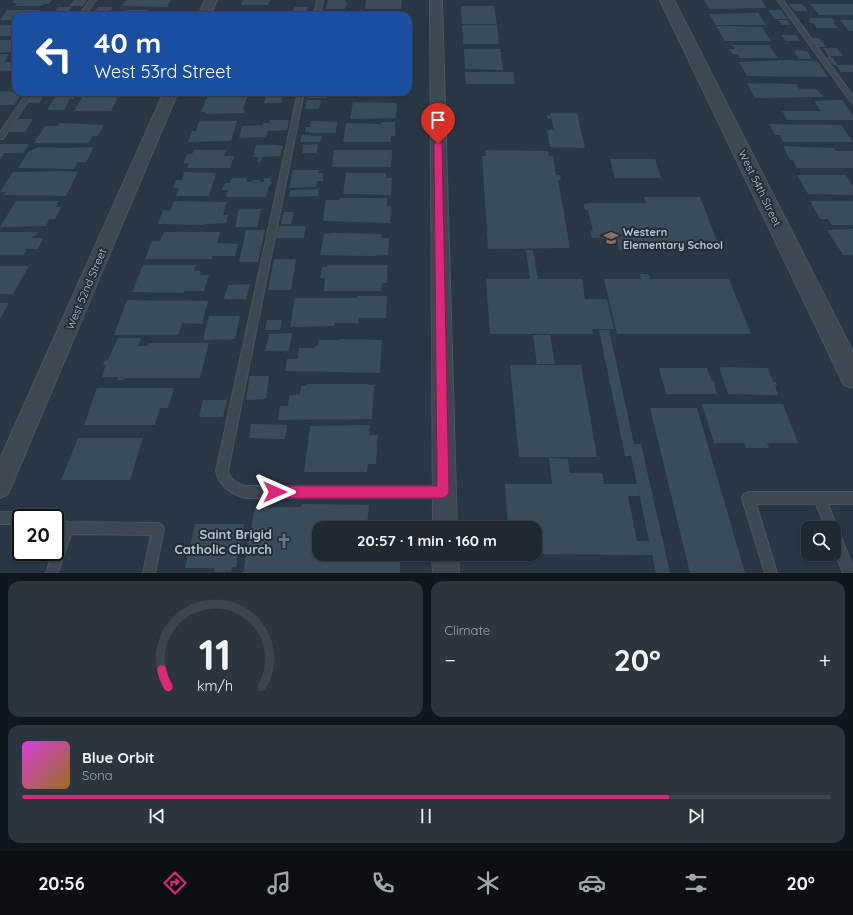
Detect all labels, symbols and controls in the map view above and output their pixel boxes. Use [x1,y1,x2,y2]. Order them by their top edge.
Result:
text: 40 m [94,25,161,60]
icon: left [28,28,80,80]
text: West 53rd Street [94,60,232,83]
pin [421,103,455,144]
icon: arrive [427,109,449,131]
street label: West 54th Street [735,147,785,229]
place label: Western Elementary School [623,225,723,252]
school or university icon: Western Elementary School [602,229,620,247]
street label: West 52nd Street [63,246,109,332]
position arrow [254,471,296,513]
speed limit sign: 20 [12,509,64,561]
map controls [801,521,841,561]
button: search [801,521,841,561]
place label: Saint Brigid Catholic Church [175,526,272,557]
text: 20:57 · 1 min · 160 m [357,531,497,550]
church icon: Saint Brigid Catholic Church [275,532,293,550]
text: Climate [445,622,490,638]
text: 11 [199,628,231,680]
text: 20° [614,641,661,679]
text: − [445,646,456,674]
text: + [819,646,831,674]
text: km/h [197,677,233,695]
text: Blue Orbit [82,748,155,767]
text: Sona [82,767,113,783]
icon: previous [146,805,168,827]
icon: pause [415,805,437,827]
icon: next [685,805,707,827]
icon: directions [161,869,189,897]
icon: music [265,869,293,897]
icon: phone [369,869,397,897]
icon: climate [474,869,502,897]
icon: car [578,869,606,897]
icon: filters [682,869,710,897]
text: 20:56 [38,872,85,895]
text: 20° [786,872,815,895]

